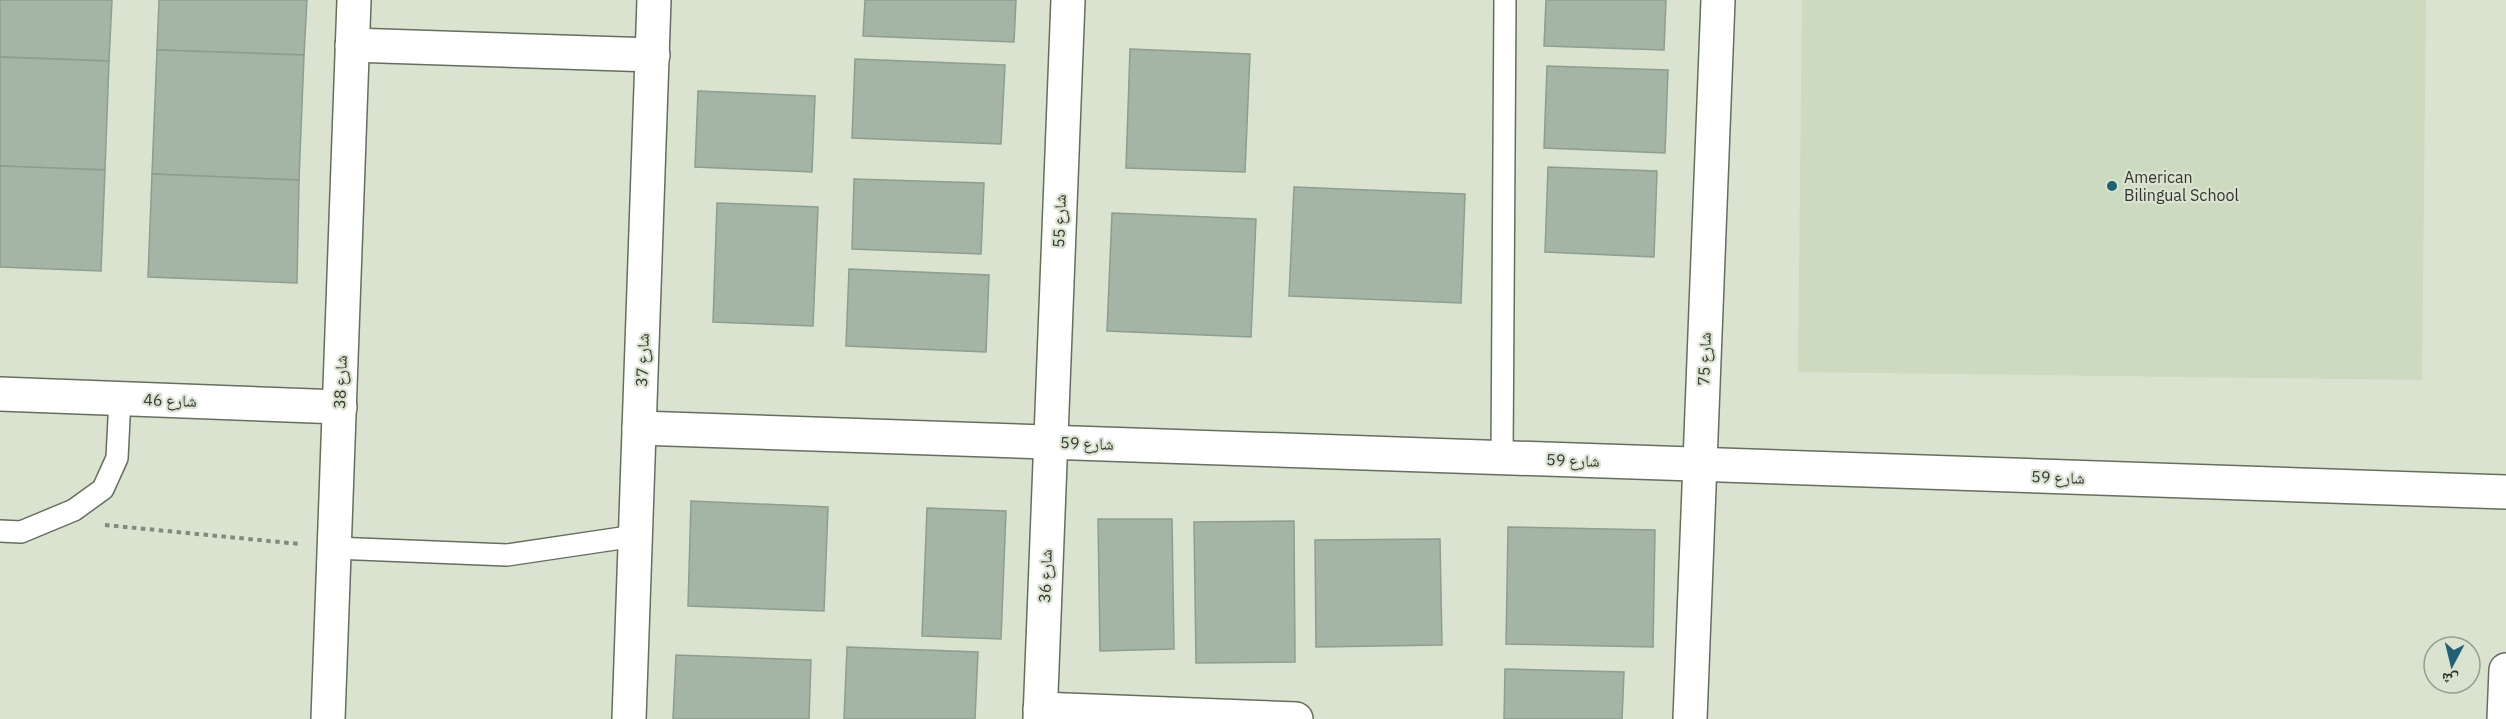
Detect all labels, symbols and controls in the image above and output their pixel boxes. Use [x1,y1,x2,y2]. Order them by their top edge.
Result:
place label: American Bilingual School [2124,167,2239,205]
marker: American Bilingual School [2105,179,2119,193]
street label: شارع 55 [1048,194,1071,248]
street label: شارع 75 [1693,332,1716,386]
street label: شارع 37 [631,333,654,387]
street label: شارع 38 [329,355,352,409]
street label: شارع 46 [143,389,197,412]
street label: شارع 59 [1060,432,1114,455]
street label: شارع 59 [1546,449,1600,472]
street label: شارع 59 [2031,466,2085,489]
street label: شارع 36 [1034,549,1057,603]
north arrow [2422,635,2482,695]
text: ش [2441,669,2460,691]

